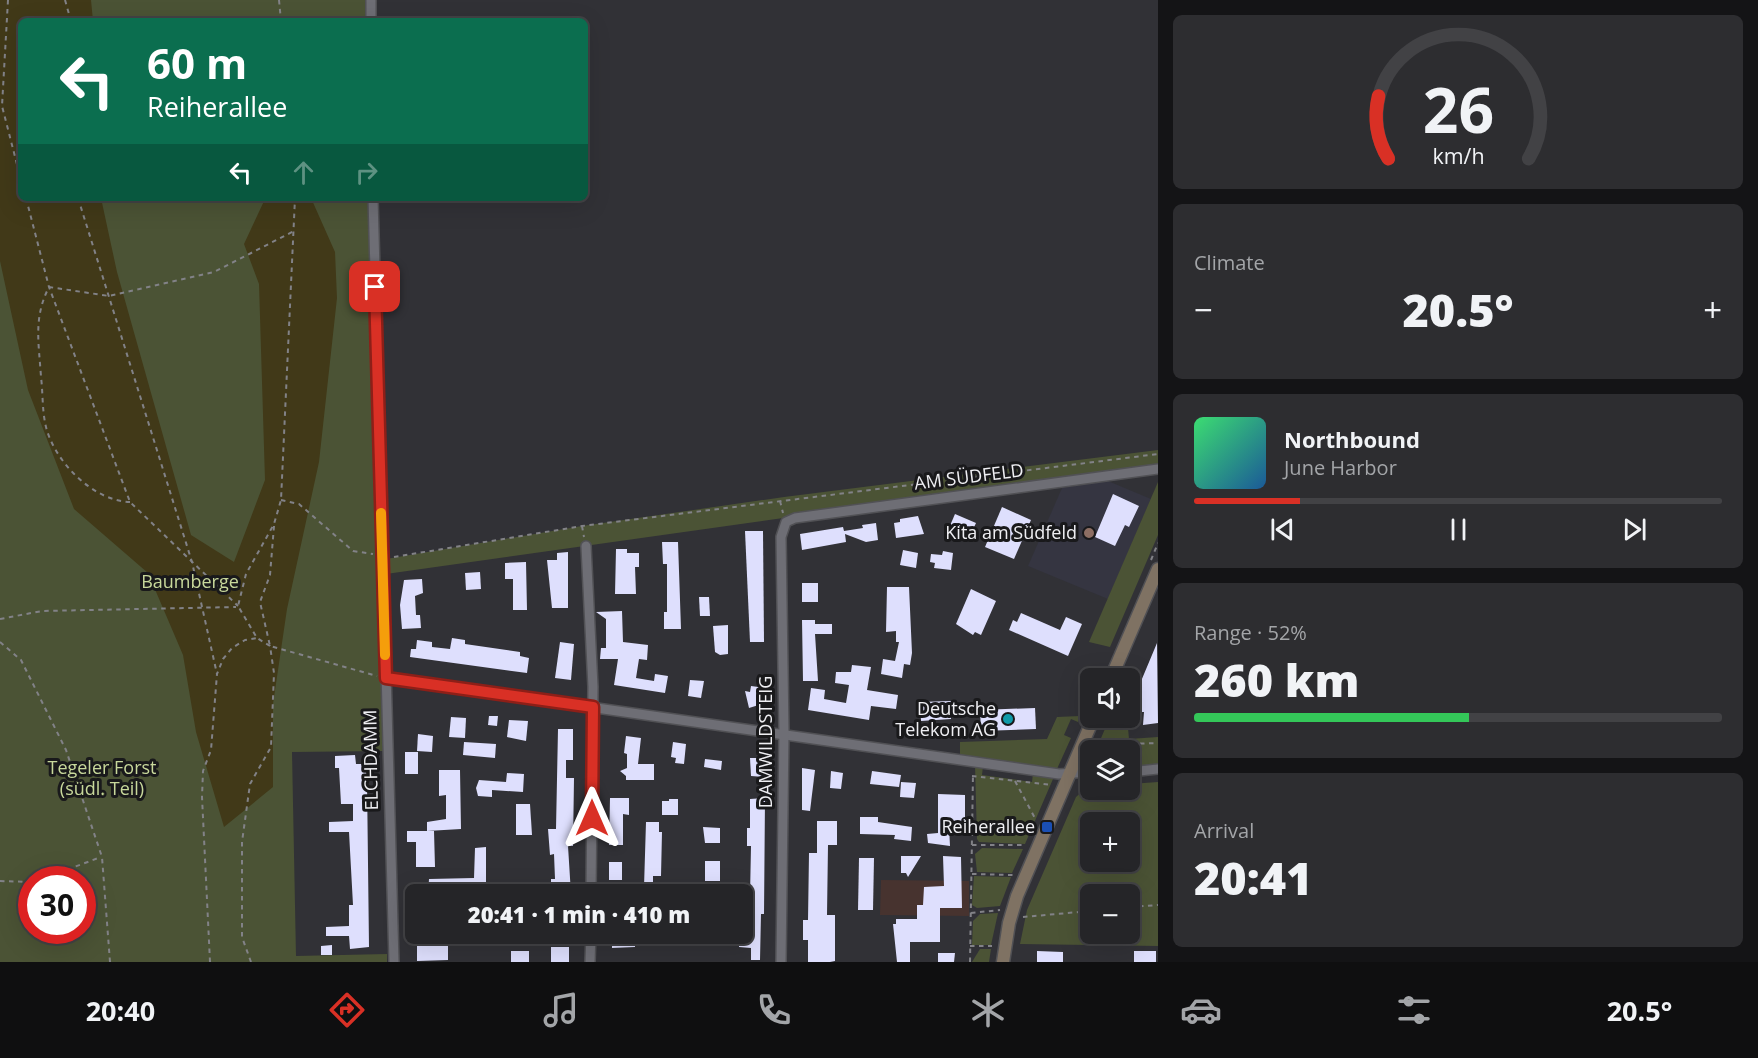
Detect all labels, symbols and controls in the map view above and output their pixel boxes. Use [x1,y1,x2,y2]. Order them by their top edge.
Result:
text: 60 m [147,34,247,91]
icon: left [48,42,126,120]
text: 26 [1422,66,1494,151]
text: Reiherallee [147,88,287,125]
text: km/h [1432,142,1484,171]
icon: left [224,156,257,189]
icon: ahead [287,156,320,189]
icon: right [350,156,383,189]
text: Climate [1194,249,1265,276]
pin [349,261,400,312]
icon: arrive [358,270,391,303]
text: 20.5° [1402,279,1514,340]
text: − [1194,287,1213,332]
text: + [1703,287,1722,332]
text: Northbound [1284,424,1420,454]
text: June Harbor [1284,454,1397,481]
street label: AM SÜDFELD [913,457,1025,495]
icon: previous [1266,513,1299,546]
icon: pause [1442,513,1475,546]
icon: next [1618,513,1651,546]
place label: Kita am Südfeld [945,520,1077,544]
marker: Kita am Südfeld [1082,526,1096,540]
park label: Baumberge [141,569,239,593]
text: Range · 52% [1194,619,1307,646]
text: 260 km [1194,649,1359,710]
map controls [1080,668,1140,944]
button: sound [1080,668,1140,728]
street label: DAMWILDSTEIG [753,676,777,808]
place label: Deutsche Telekom AG [895,696,996,741]
street label: ELCHDAMM [357,709,383,811]
marker: Deutsche Telekom AG [1001,712,1015,726]
button: layers [1080,740,1140,800]
park label: Tegeler Forst (südl. Teil) [47,755,157,800]
position arrow [560,786,624,850]
button: + [1080,812,1140,872]
place label: Reiherallee [941,814,1035,838]
text: Arrival [1194,817,1254,844]
marker: Reiherallee [1040,820,1054,834]
text: 20:41 [1194,847,1312,908]
speed limit sign: 30 [18,866,96,944]
button: − [1080,884,1140,944]
text: 20:41 · 1 min · 410 m [468,899,690,929]
icon: directions [326,989,368,1031]
icon: music [540,989,582,1031]
icon: phone [753,989,795,1031]
icon: climate [967,989,1009,1031]
icon: car [1180,989,1222,1031]
icon: filters [1393,989,1435,1031]
text: 20:40 [86,992,155,1029]
text: 20.5° [1607,992,1672,1029]

